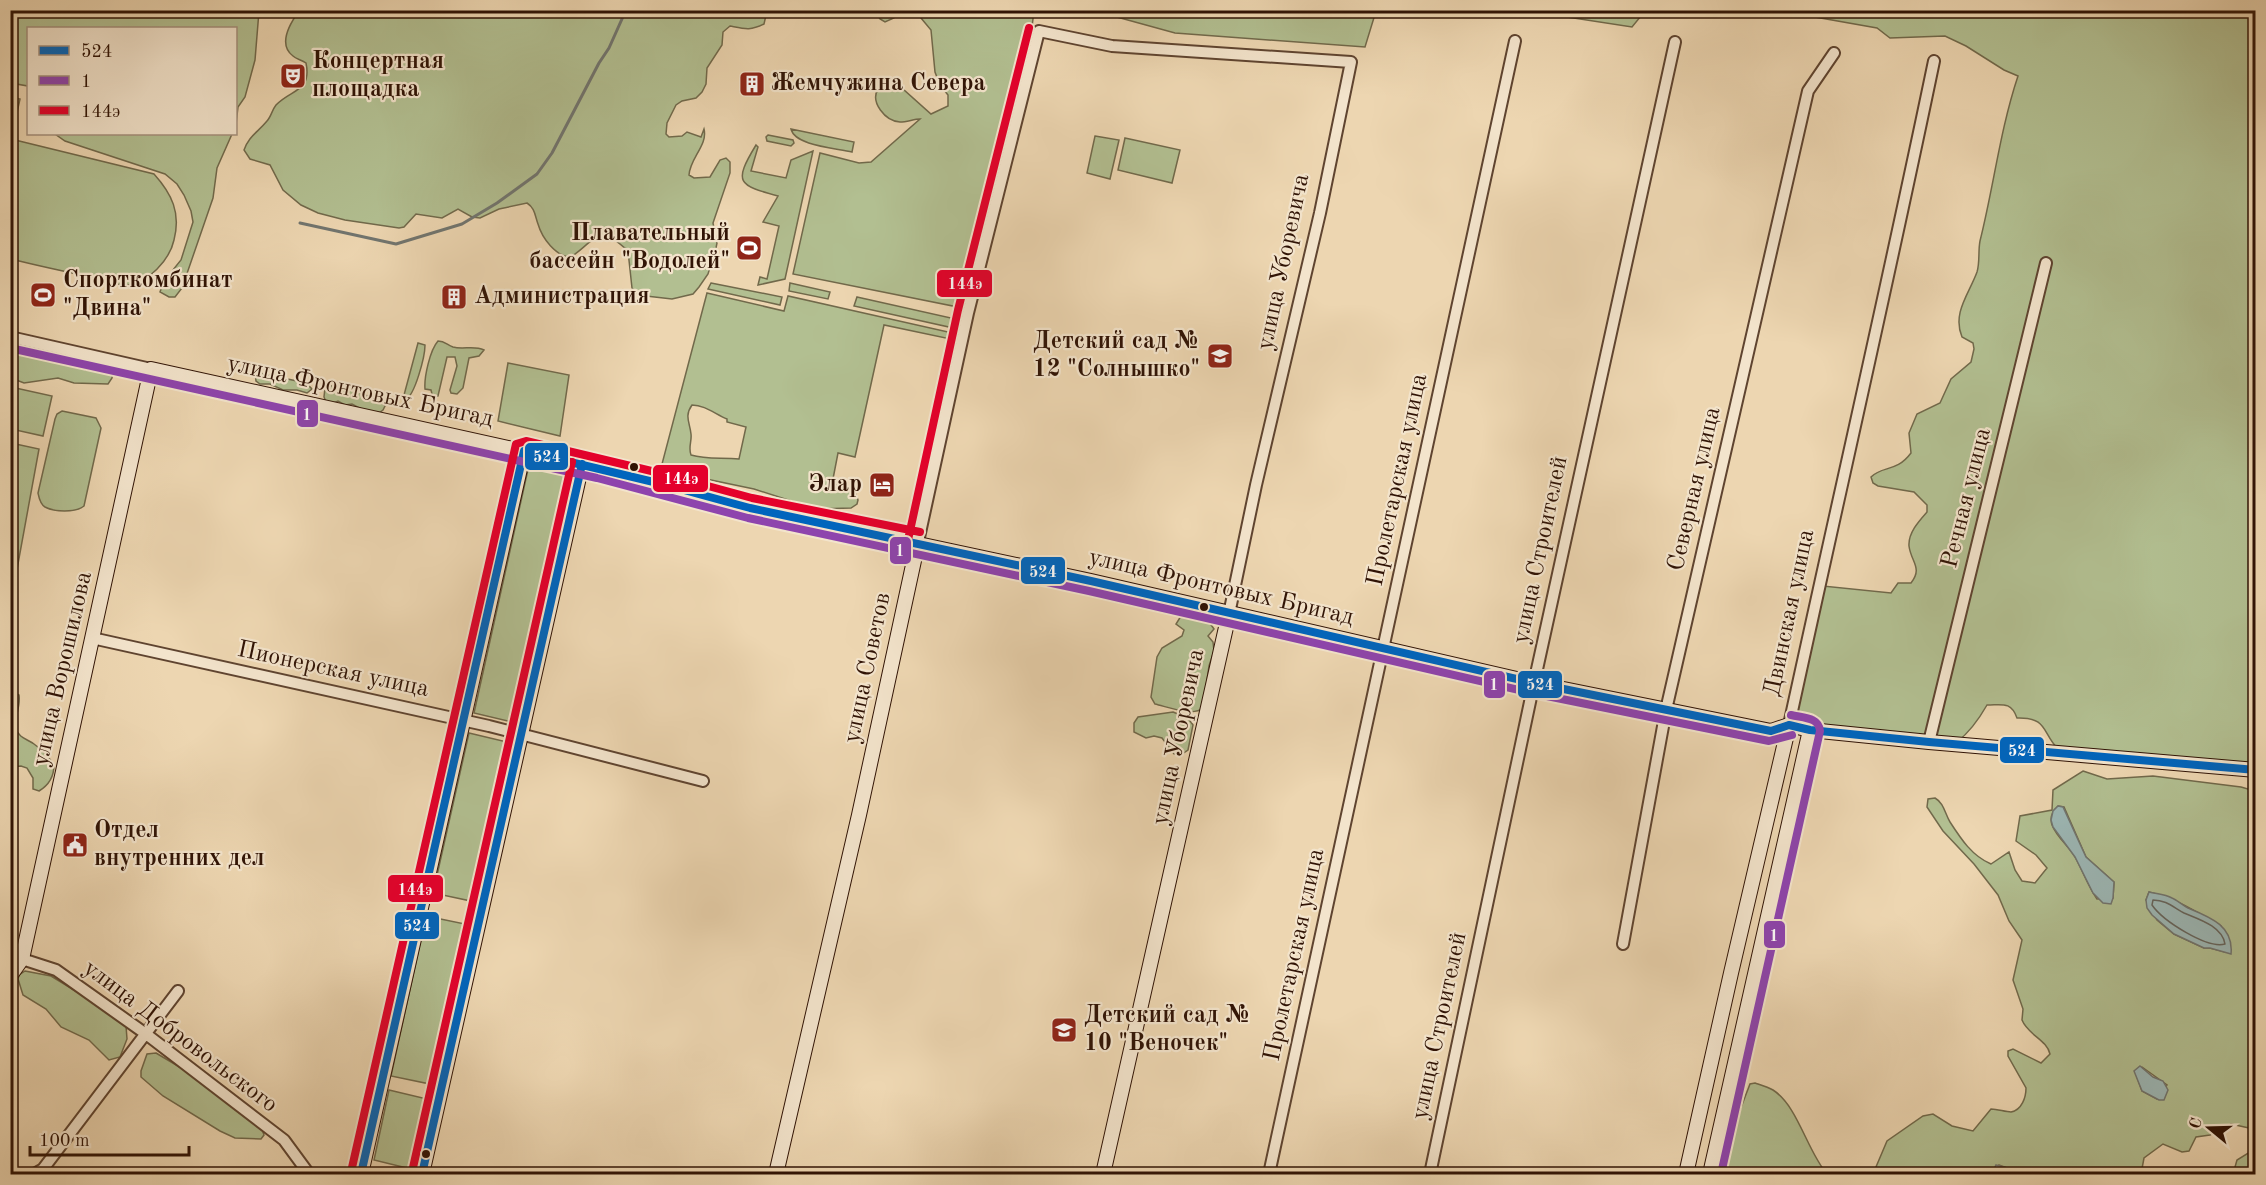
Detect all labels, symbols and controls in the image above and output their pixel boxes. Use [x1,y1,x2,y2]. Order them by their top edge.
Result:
legend [27,27,237,135]
text: 524 [81,43,112,61]
place label: Концертная площадка [312,50,444,102]
theatre icon: Концертная площадка [278,61,308,91]
building icon: Жемчужина Севера [737,69,767,99]
place label: Жемчужина Севера [771,72,986,96]
text: 1 [81,73,91,91]
text: 144э [81,103,120,121]
street label: улица Уборевича [1254,171,1314,352]
place label: Плавательный бассейн "Водолей" [529,222,730,274]
sports icon: Плавательный бассейн "Водолей" [734,233,764,263]
place label: Спорткомбинат "Двина" [63,269,233,321]
line badge: 144э [936,269,993,298]
text: 144э [947,277,983,293]
sports icon: Спорткомбинат "Двина" [28,280,58,310]
building icon: Администрация [439,282,469,312]
place label: Администрация [474,285,650,309]
place label: Детский сад № 12 "Солнышко" [1033,330,1200,382]
school or university icon: Детский сад № 12 "Солнышко" [1205,341,1235,371]
street label: улица Фронтовых Бригад [225,352,495,432]
street label: Пролетарская улица [1364,371,1432,589]
line badge: 1 [296,399,319,428]
street label: Северная улица [1664,404,1726,573]
text: 1 [302,408,312,424]
street label: Речная улица [1938,425,1996,571]
line badge: 524 [524,442,569,471]
text: 524 [533,450,561,466]
street label: улица Строителей [1509,454,1573,646]
unlabelled marker [628,461,640,473]
line badge: 144э [652,464,709,493]
hotel icon: Элар [867,470,897,500]
text: 144э [663,472,699,488]
place label: Элар [808,473,862,497]
street label: Двинская улица [1761,527,1819,699]
line badge: 1 [889,536,912,565]
text: 1 [895,544,905,560]
street label: улица Фронтовых Бригад [1086,546,1356,630]
line badge: 524 [1020,556,1066,585]
text: 524 [1029,565,1057,581]
street label: улица Ворошилова [29,569,97,769]
street label: улица Советов [840,590,896,746]
unlabelled marker [1198,601,1210,613]
street label: Пионерская улица [235,638,431,702]
street label: улица Уборевича [1149,646,1209,827]
line badge: 1 [1483,670,1506,699]
line badge: 524 [1517,670,1563,699]
text: 1 [1489,678,1499,694]
text: 524 [1526,678,1554,694]
line badge: 524 [1999,736,2045,764]
text: 524 [2008,744,2036,760]
place label: Отдел внутренних дел [94,819,265,871]
public building icon: Отдел внутренних дел [60,830,90,860]
street label: Пролетарская улица [1261,846,1329,1064]
line badge: 144э [387,874,444,903]
text: 144э [397,883,433,899]
line badge: 524 [394,911,440,940]
text: 524 [403,919,431,935]
line badge: 1 [1763,920,1786,949]
text: 1 [1769,929,1779,945]
street label: улица Строителей [1408,930,1472,1122]
street label: улица Добровольского [78,956,282,1118]
place label: Детский сад № 10 "Веночек" [1084,1004,1251,1056]
school or university icon: Детский сад № 10 "Веночек" [1049,1015,1079,1045]
north arrow [2179,1098,2239,1158]
text: С [2187,1116,2206,1131]
scale bar [30,1119,189,1157]
text: 100 m [39,1132,90,1150]
unlabelled marker [420,1148,432,1160]

